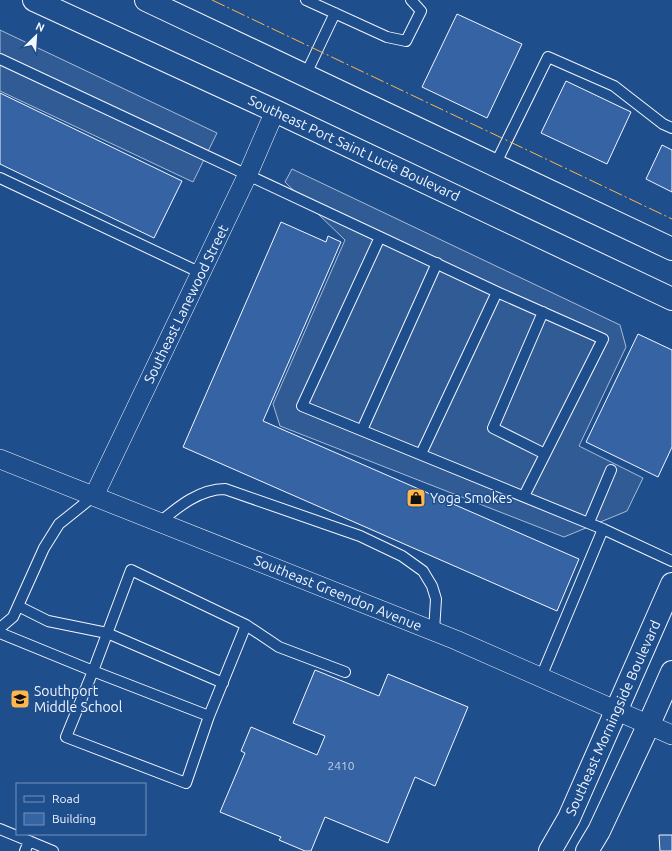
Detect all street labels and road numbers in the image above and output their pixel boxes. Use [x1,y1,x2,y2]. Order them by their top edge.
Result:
street label: Southeast Port Saint Lucie Boulevard [246,92,462,204]
street label: Southeast Lanewood Street [141,222,232,386]
street label: Southeast Greendon Avenue [252,552,424,634]
street label: Southeast Morningside Boulevard [562,618,664,818]

